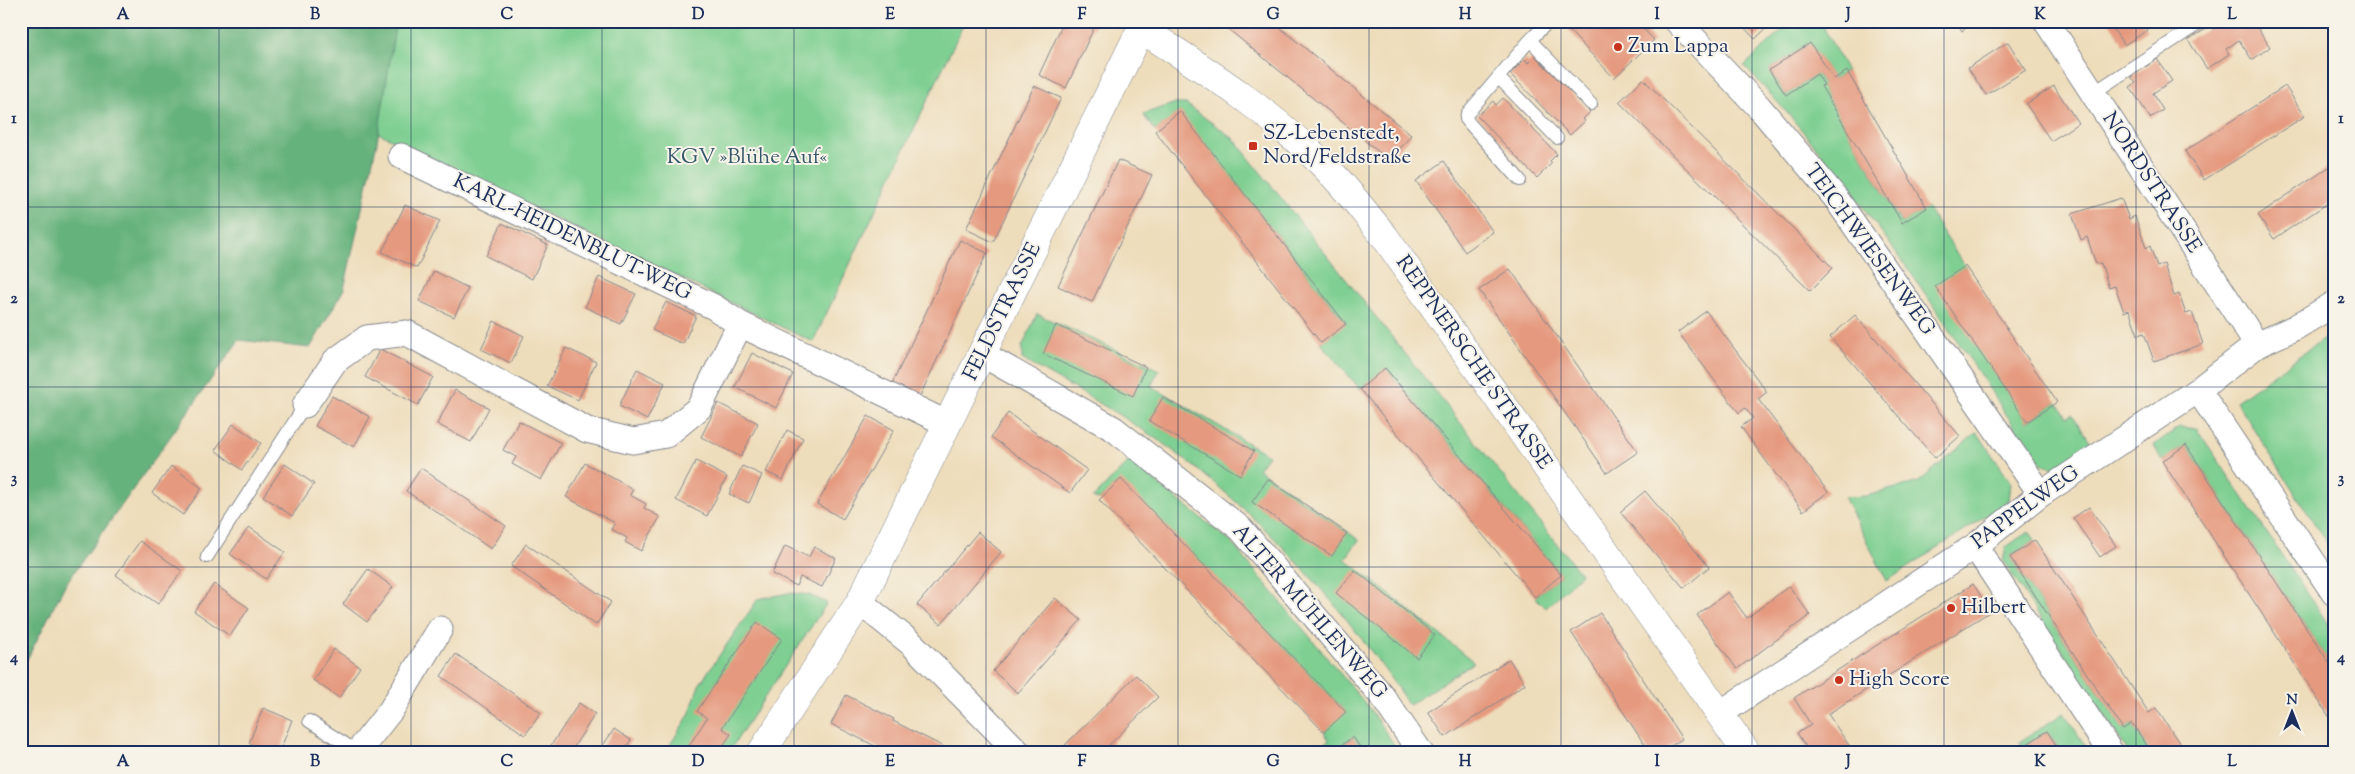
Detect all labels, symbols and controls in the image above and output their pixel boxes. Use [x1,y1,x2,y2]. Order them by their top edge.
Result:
text: A [117,4,130,27]
text: B [310,4,320,27]
text: C [501,4,514,27]
text: D [692,4,705,27]
text: E [885,4,895,27]
text: F [1078,4,1087,27]
text: G [1266,4,1280,27]
text: H [1459,4,1472,27]
text: I [1654,4,1660,27]
text: J [1844,4,1851,27]
text: K [2034,4,2046,27]
text: L [2227,4,2237,27]
place label: Zum Lappa [1628,32,1729,62]
marker: Zum Lappa [1612,41,1624,53]
street label: NORDSTRASSE [2094,106,2208,260]
text: 1 [11,108,17,131]
text: 1 [2338,108,2344,131]
place label: SZ-Lebenstedt, Nord/Feldstraße [1263,119,1411,173]
marker: SZ-Lebenstedt, Nord/Feldstraße [1247,140,1259,152]
park label: KGV »Blühe Auf« [667,143,827,173]
street label: TEICHWIESENWEG [1796,158,1942,342]
street label: KARL-HEIDENBLUT-WEG [447,167,697,309]
street label: FELDSTRASSE [957,238,1050,386]
street label: REPPNERSCHE STRASSE [1387,250,1559,476]
text: 2 [10,288,18,311]
text: 2 [2337,288,2345,311]
street label: PAPPELWEG [1966,459,2086,557]
text: 3 [11,468,18,491]
text: 3 [2338,468,2345,491]
street label: ALTER MÜHLENWEG [1224,518,1394,706]
place label: Hilbert [1961,593,2026,623]
marker: Hilbert [1945,602,1957,614]
text: 4 [9,647,18,670]
text: 4 [2336,647,2345,670]
place label: High Score [1849,665,1950,695]
marker: High Score [1833,674,1845,686]
north arrow [2268,686,2318,736]
text: N [2286,691,2298,711]
text: A [117,751,130,774]
text: B [310,751,320,774]
text: C [501,751,514,774]
text: D [692,751,705,774]
text: E [885,751,895,774]
text: F [1078,751,1087,774]
text: G [1266,751,1280,774]
text: H [1459,751,1472,774]
text: I [1654,751,1660,774]
text: J [1844,751,1851,774]
text: K [2034,751,2046,774]
text: L [2227,751,2237,774]

